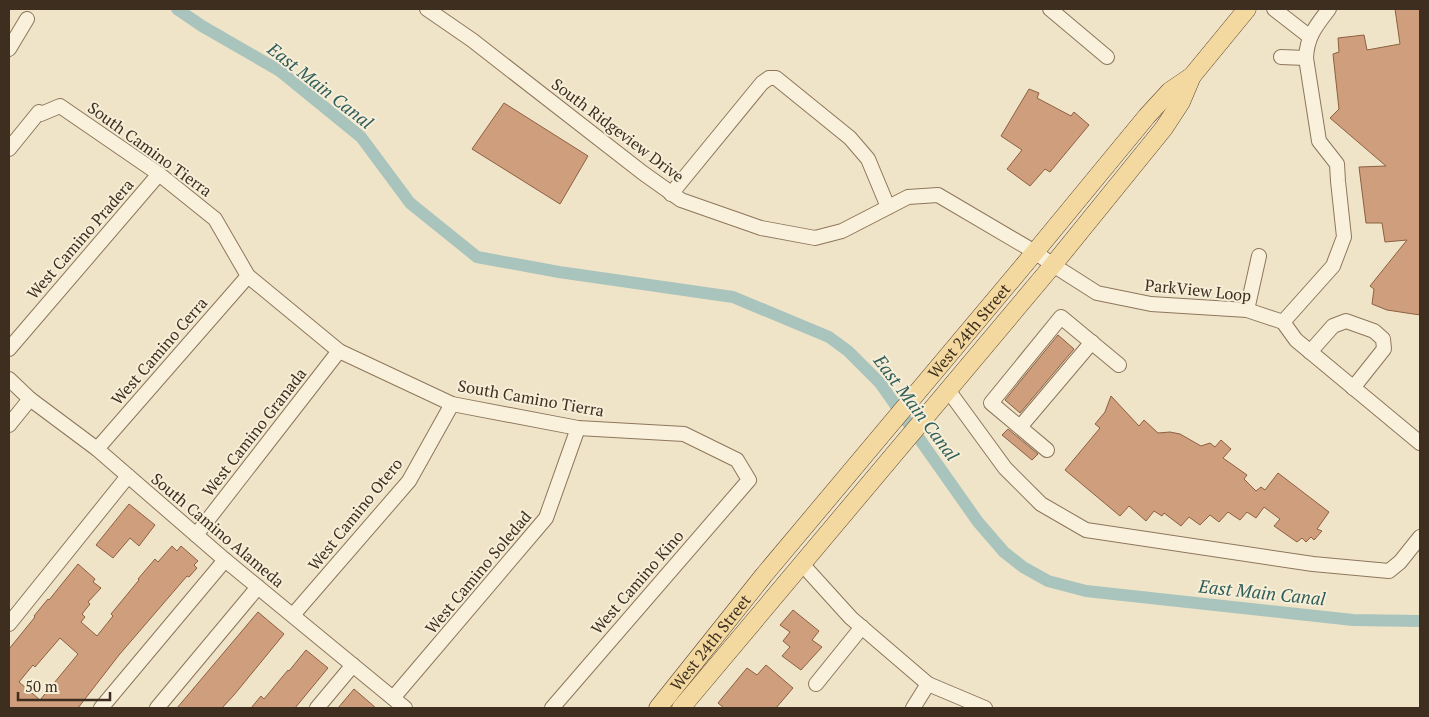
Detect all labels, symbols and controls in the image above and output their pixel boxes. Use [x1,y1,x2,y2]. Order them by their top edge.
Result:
water label: East Main Canal [262,36,378,134]
street label: South Ridgeview Drive [547,73,689,187]
street label: South Camino Tierra [84,97,216,201]
street label: West Camino Pradera [22,174,138,304]
street label: ParkView Loop [1144,273,1252,307]
street label: West 24th Street [923,278,1015,383]
street label: West Camino Cerra [106,292,212,410]
water label: East Main Canal [868,348,965,466]
street label: West Camino Granada [197,363,311,501]
street label: South Camino Tierra [456,374,606,422]
street label: West Camino Otero [303,453,407,575]
street label: South Camino Alameda [147,468,289,592]
street label: West Camino Soledad [420,506,536,638]
street label: West Camino Kino [586,525,689,639]
water label: East Main Canal [1196,573,1327,611]
street label: West 24th Street [665,589,756,695]
scale bar [18,670,110,702]
text: 50 m [25,676,58,696]

